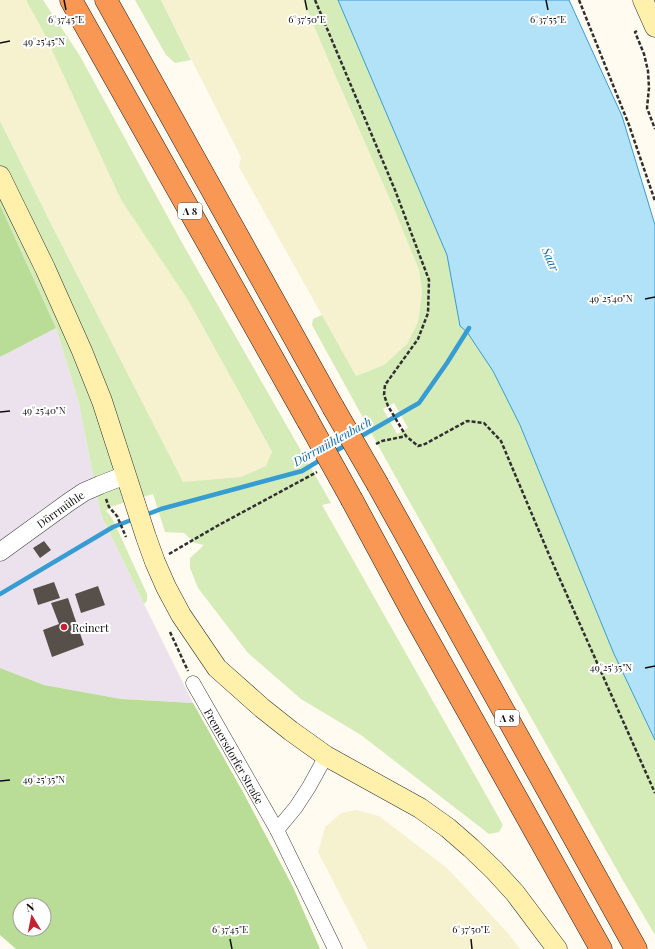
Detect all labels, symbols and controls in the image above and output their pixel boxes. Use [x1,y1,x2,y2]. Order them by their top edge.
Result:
text: 6°37'45"E [48,12,84,26]
text: 6°37'50"E [288,12,326,26]
text: 6°37'55"E [530,12,566,26]
text: 49°25'45"N [23,34,65,48]
road number: A 8 [178,203,202,219]
water label: Saar [538,244,563,274]
text: 49°25'40"N [589,291,633,305]
text: 49°25'40"N [22,403,66,417]
water label: Dörrmühlenbach [289,413,374,470]
street label: Dörrmühle [33,486,87,531]
place label: Reinert [72,620,109,635]
marker: Reinert [59,622,69,632]
text: 49°25'35"N [590,660,632,674]
street label: Fremersdorfer Straße [201,705,268,807]
road number: A 8 [495,710,519,726]
text: 49°25'35"N [23,772,65,786]
north arrow [12,897,52,937]
text: N [25,899,35,915]
text: 6°37'45"E [212,922,248,936]
text: 6°37'50"E [452,922,490,936]

